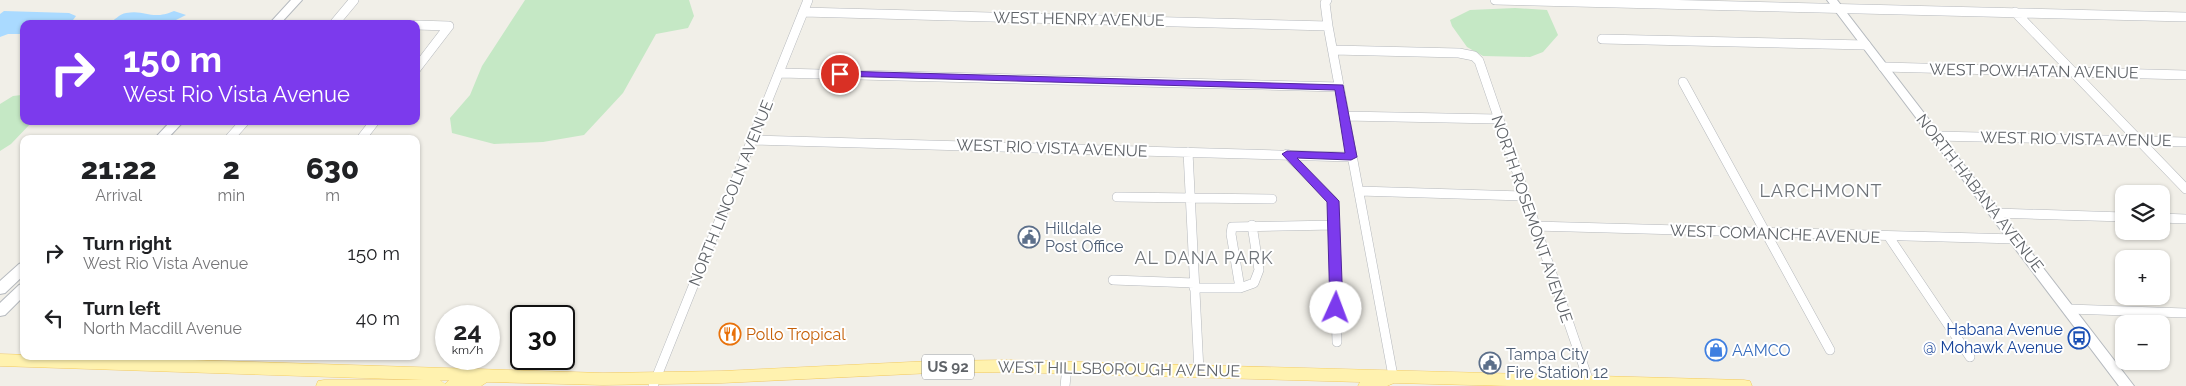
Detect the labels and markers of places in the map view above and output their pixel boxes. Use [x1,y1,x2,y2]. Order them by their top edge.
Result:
pin [819,53,861,95]
place label: Hilldale Post Office [1045,219,1123,256]
public building icon: Hilldale Post Office [1017,225,1041,249]
place label: Habana Avenue @ Mohawk Avenue [1923,320,2063,357]
restaurant icon: Pollo Tropical [718,322,742,346]
place label: Pollo Tropical [746,325,846,344]
bus stop icon: Habana Avenue @ Mohawk Avenue [2067,326,2091,350]
shop icon: AAMCO [1704,338,1728,362]
place label: AAMCO [1732,341,1791,360]
place label: Tampa City Fire Station 12 [1506,345,1608,382]
public building icon: Tampa City Fire Station 12 [1478,351,1502,375]

